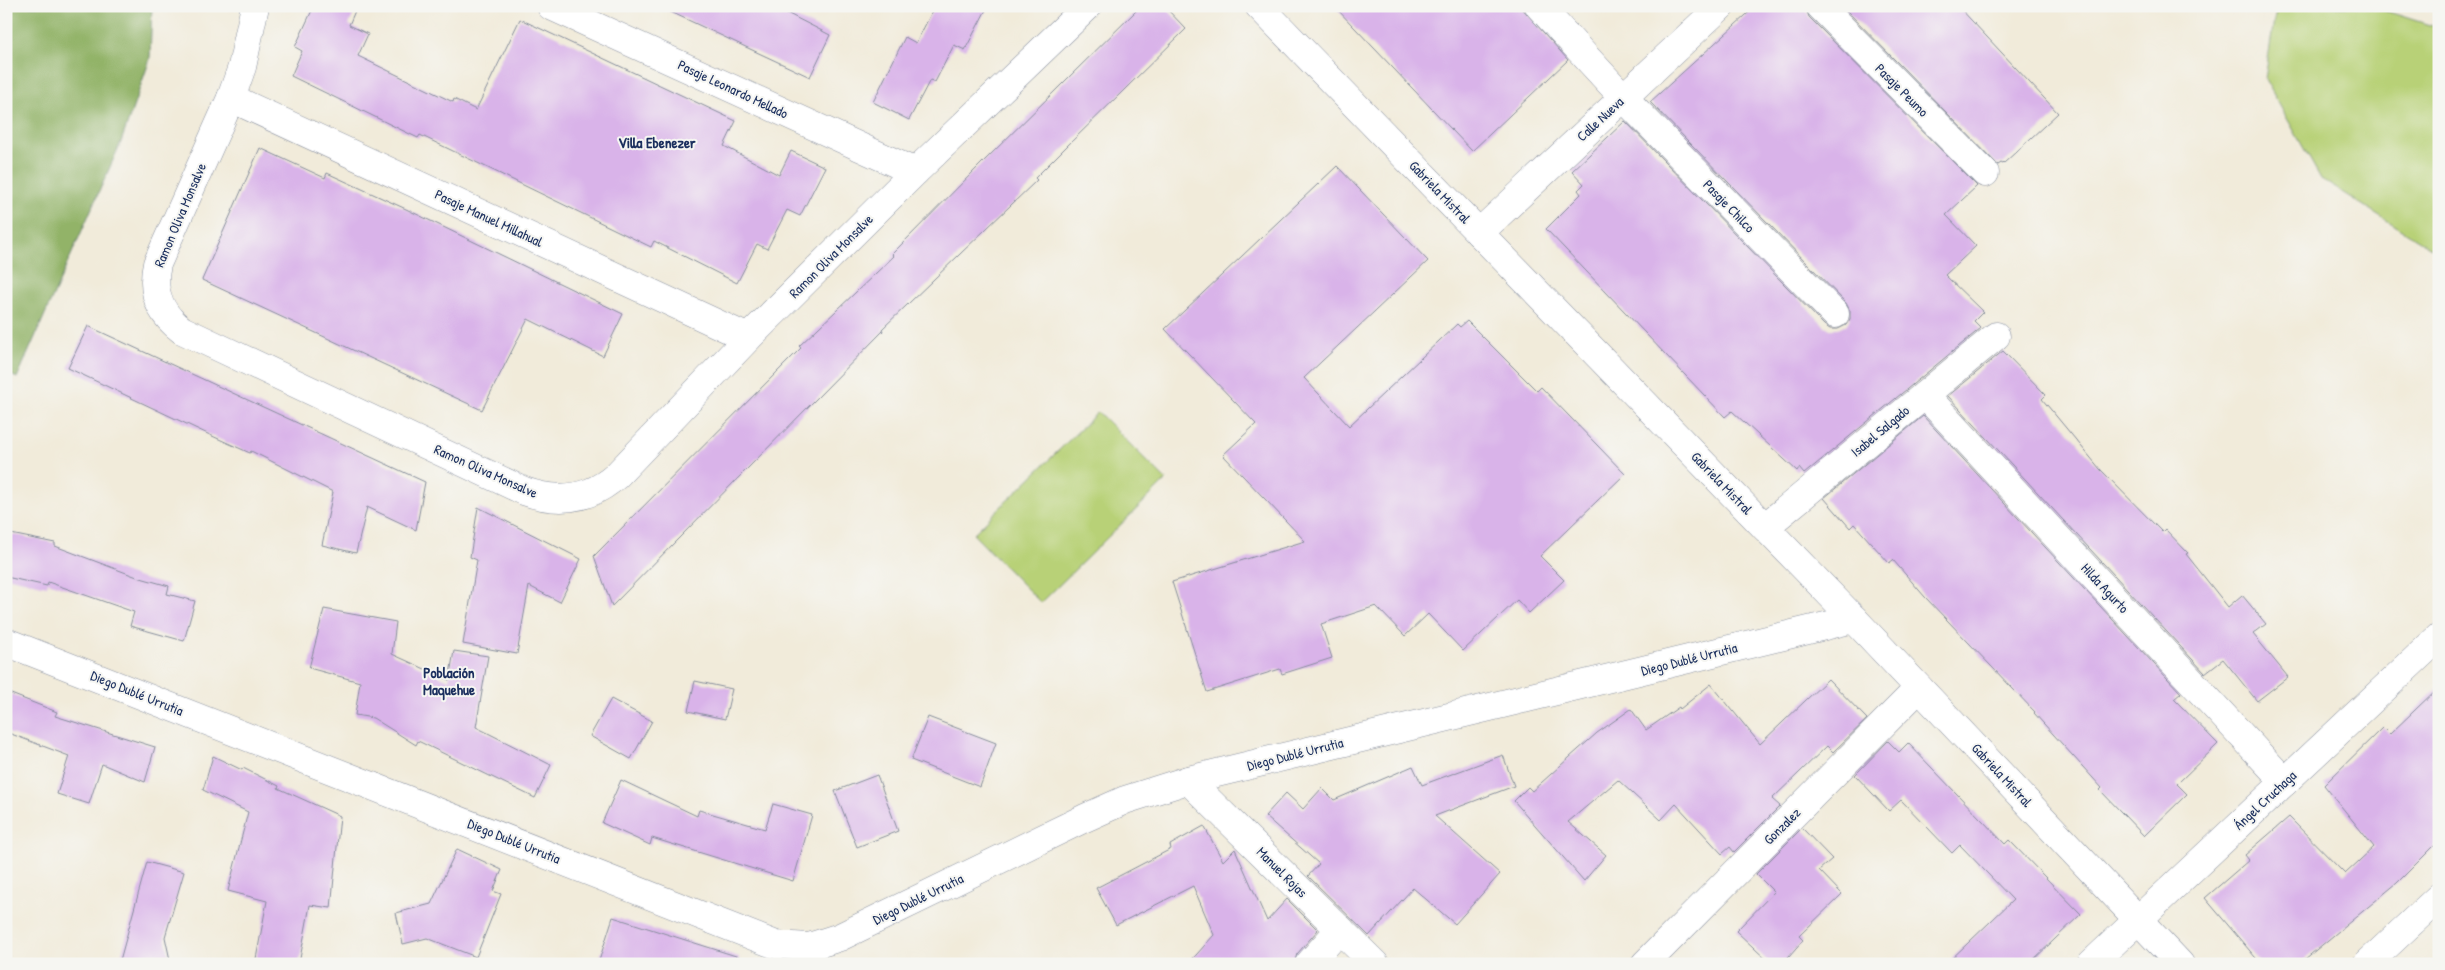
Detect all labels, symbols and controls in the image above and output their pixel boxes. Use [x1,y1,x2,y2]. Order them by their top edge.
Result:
street label: Pasaje Leonardo Mellado [675,55,792,123]
street label: Pasaje Peumo [1871,59,1933,121]
street label: Calle Nueva [1572,92,1628,145]
district label: Villa Ebenezer [618,132,696,153]
street label: Gabriela Mistral [1405,156,1475,228]
street label: Ramon Oliva Monsalve [149,159,210,270]
street label: Pasaje Chilco [1699,175,1760,237]
street label: Pasaje Manuel Millahual [432,184,547,252]
street label: Ramon Oliva Monsalve [784,209,877,302]
street label: Isabel Salgado [1846,400,1914,461]
street label: Ramon Oliva Monsalve [431,439,541,502]
street label: Gabriela Mistral [1687,447,1757,519]
street label: Hilda Agurto [2077,558,2134,618]
street label: Diego Dublé Urrutia [1639,637,1740,681]
district label: Población Maquehue [423,662,475,701]
street label: Diego Dublé Urrutia [88,665,187,721]
street label: Diego Dublé Urrutia [1245,732,1346,776]
street label: Gabriela Mistral [1968,739,2037,811]
street label: Ángel Cruchaga [2229,765,2301,834]
street label: Gonzalez [1759,803,1804,848]
street label: Diego Dublé Urrutia [465,813,564,869]
street label: Manuel Rojas [1252,842,1312,902]
street label: Diego Dublé Urrutia [869,868,967,930]

